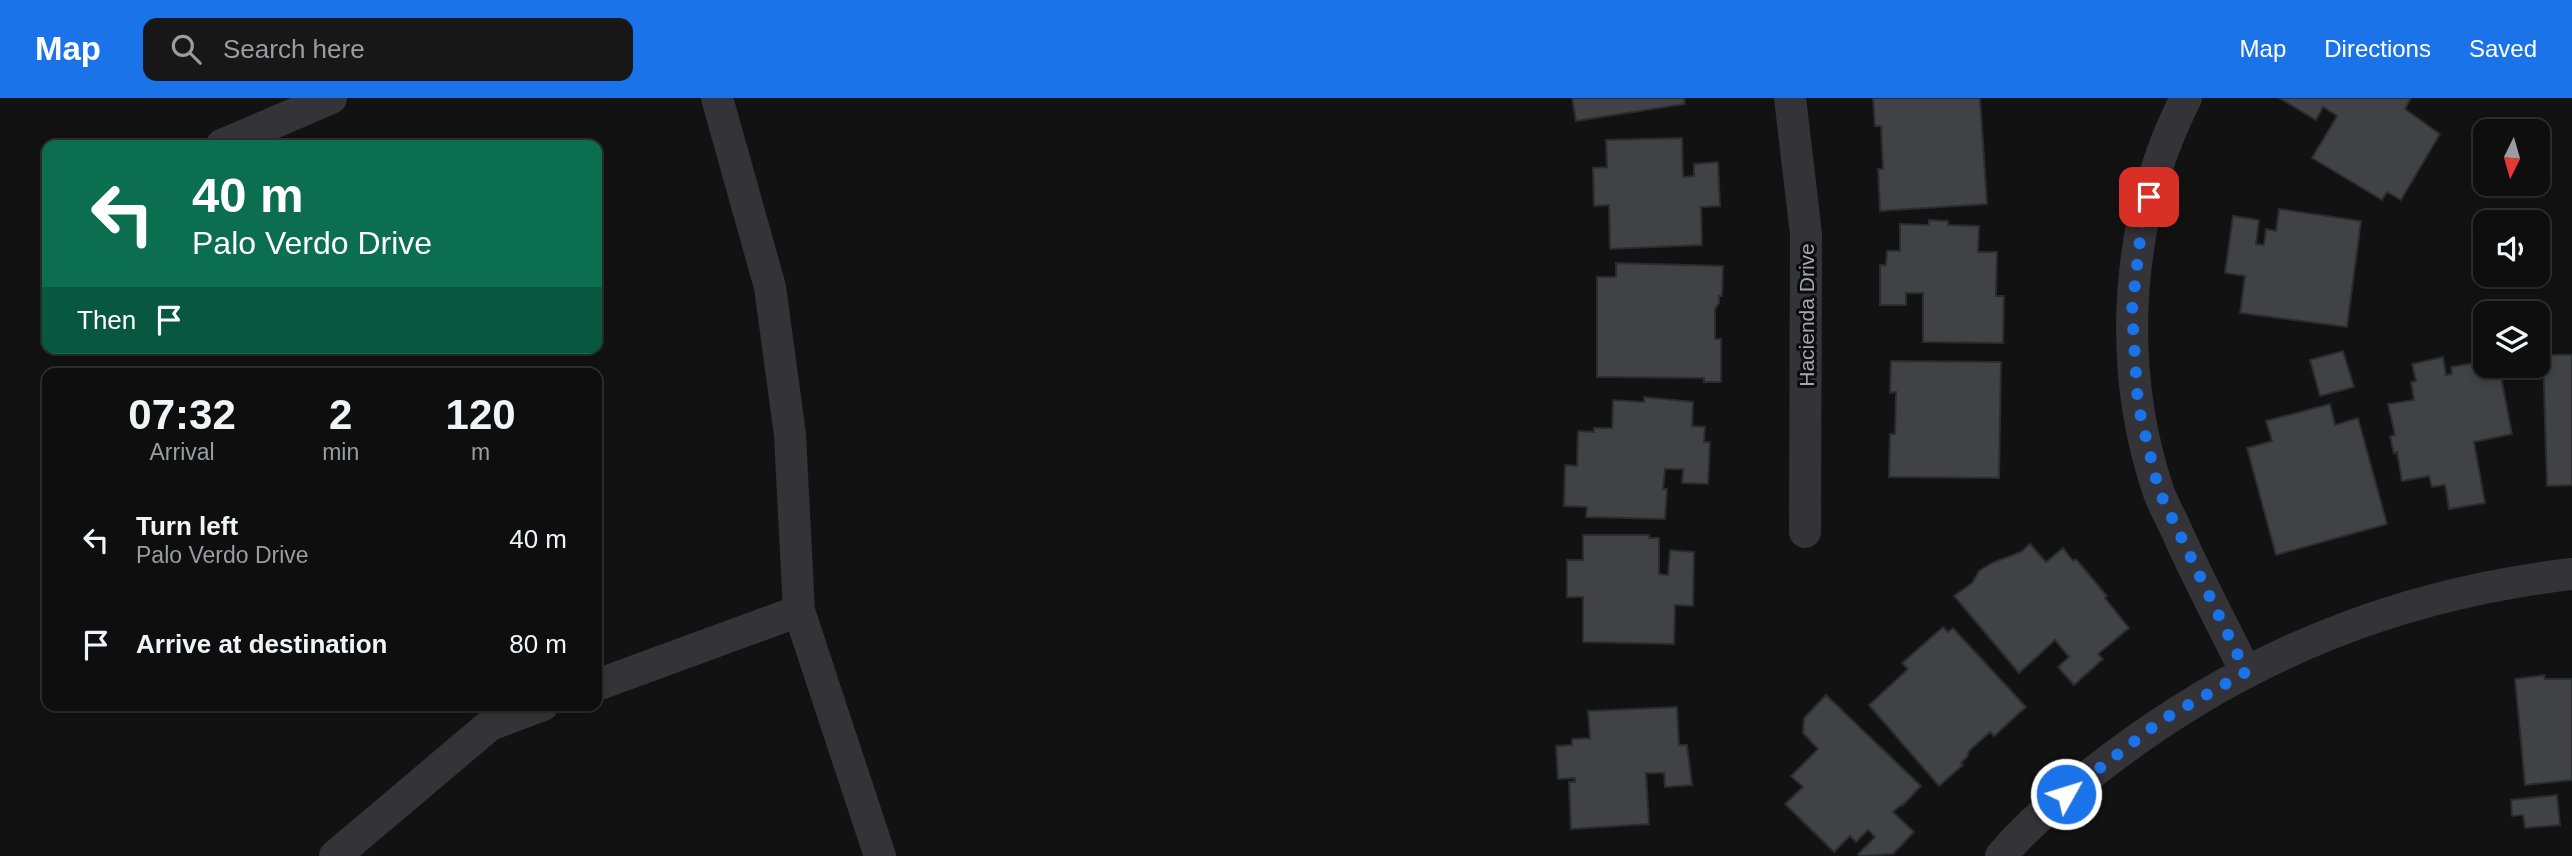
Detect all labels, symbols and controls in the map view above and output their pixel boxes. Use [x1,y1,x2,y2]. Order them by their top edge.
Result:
search box [143,18,633,81]
text: Map [35,30,101,67]
icon: search [167,30,205,68]
text: Search here [223,34,365,64]
text: Map [2240,35,2286,62]
text: Directions [2324,35,2431,62]
text: Saved [2469,35,2537,62]
north arrow [2473,119,2550,196]
map controls [2473,119,2550,378]
pin [2119,167,2179,227]
icon: left [77,168,168,259]
text: 40 m [192,168,304,222]
icon: arrive [2130,178,2168,216]
button: sound [2473,210,2550,287]
text: Palo Verdo Drive [192,225,432,261]
street label: Hacienda Drive [1795,243,1818,387]
icon: arrive [150,301,188,339]
button: layers [2473,301,2550,378]
text: Then [77,305,136,335]
text: 07:32 [128,391,236,438]
text: 2 [329,391,352,438]
text: 120 [446,391,516,438]
text: Arrival [149,439,215,465]
text: min [322,439,359,465]
text: m [471,439,490,465]
text: Turn left [136,511,238,541]
icon: left [77,521,115,559]
text: 40 m [509,524,567,554]
text: Palo Verdo Drive [136,542,309,568]
icon: arrive [77,626,115,664]
text: Arrive at destination [136,629,387,659]
text: 80 m [509,629,567,659]
position arrow [2029,757,2103,831]

